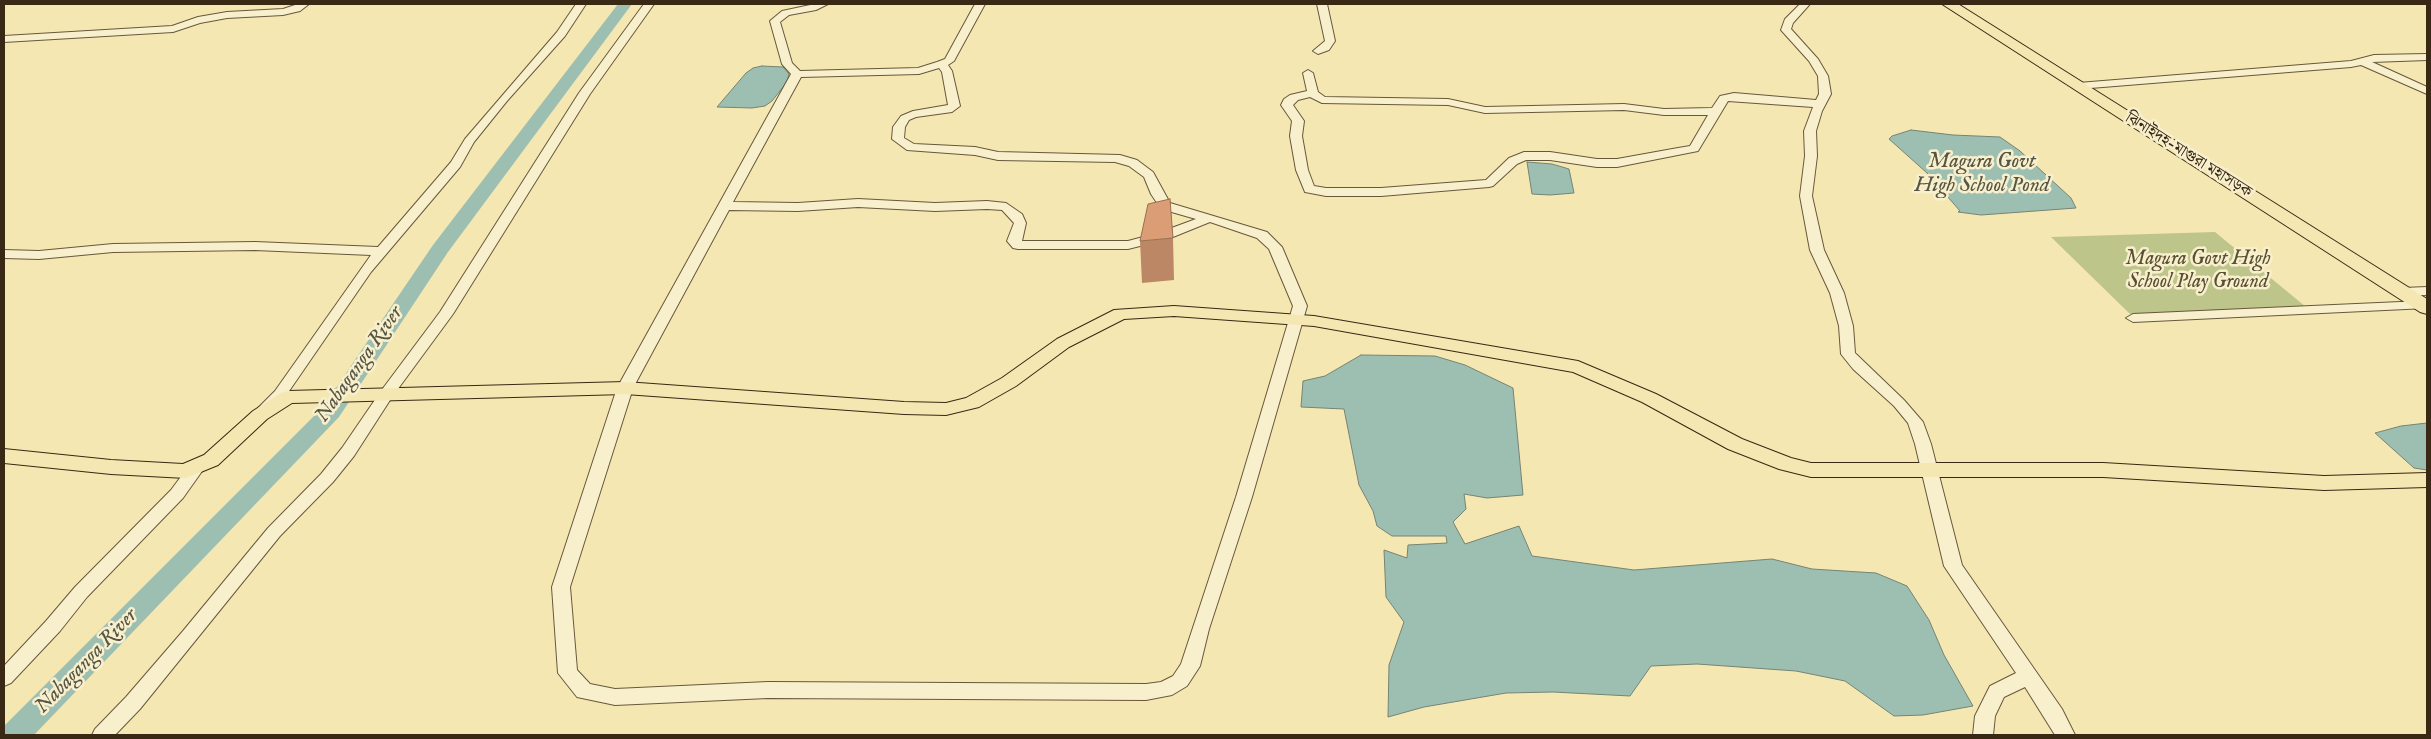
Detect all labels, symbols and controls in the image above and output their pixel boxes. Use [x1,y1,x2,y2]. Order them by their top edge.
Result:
street label: ঝিনাইদহ-মাগুরা মহাসড়ক [2121,109,2255,203]
water label: Magura Govt High School Pond [1914,150,2050,200]
park label: Magura Govt High School Play Ground [2125,248,2271,295]
water label: Nabaganga River [311,302,409,428]
water label: Nabaganga River [31,604,143,720]

